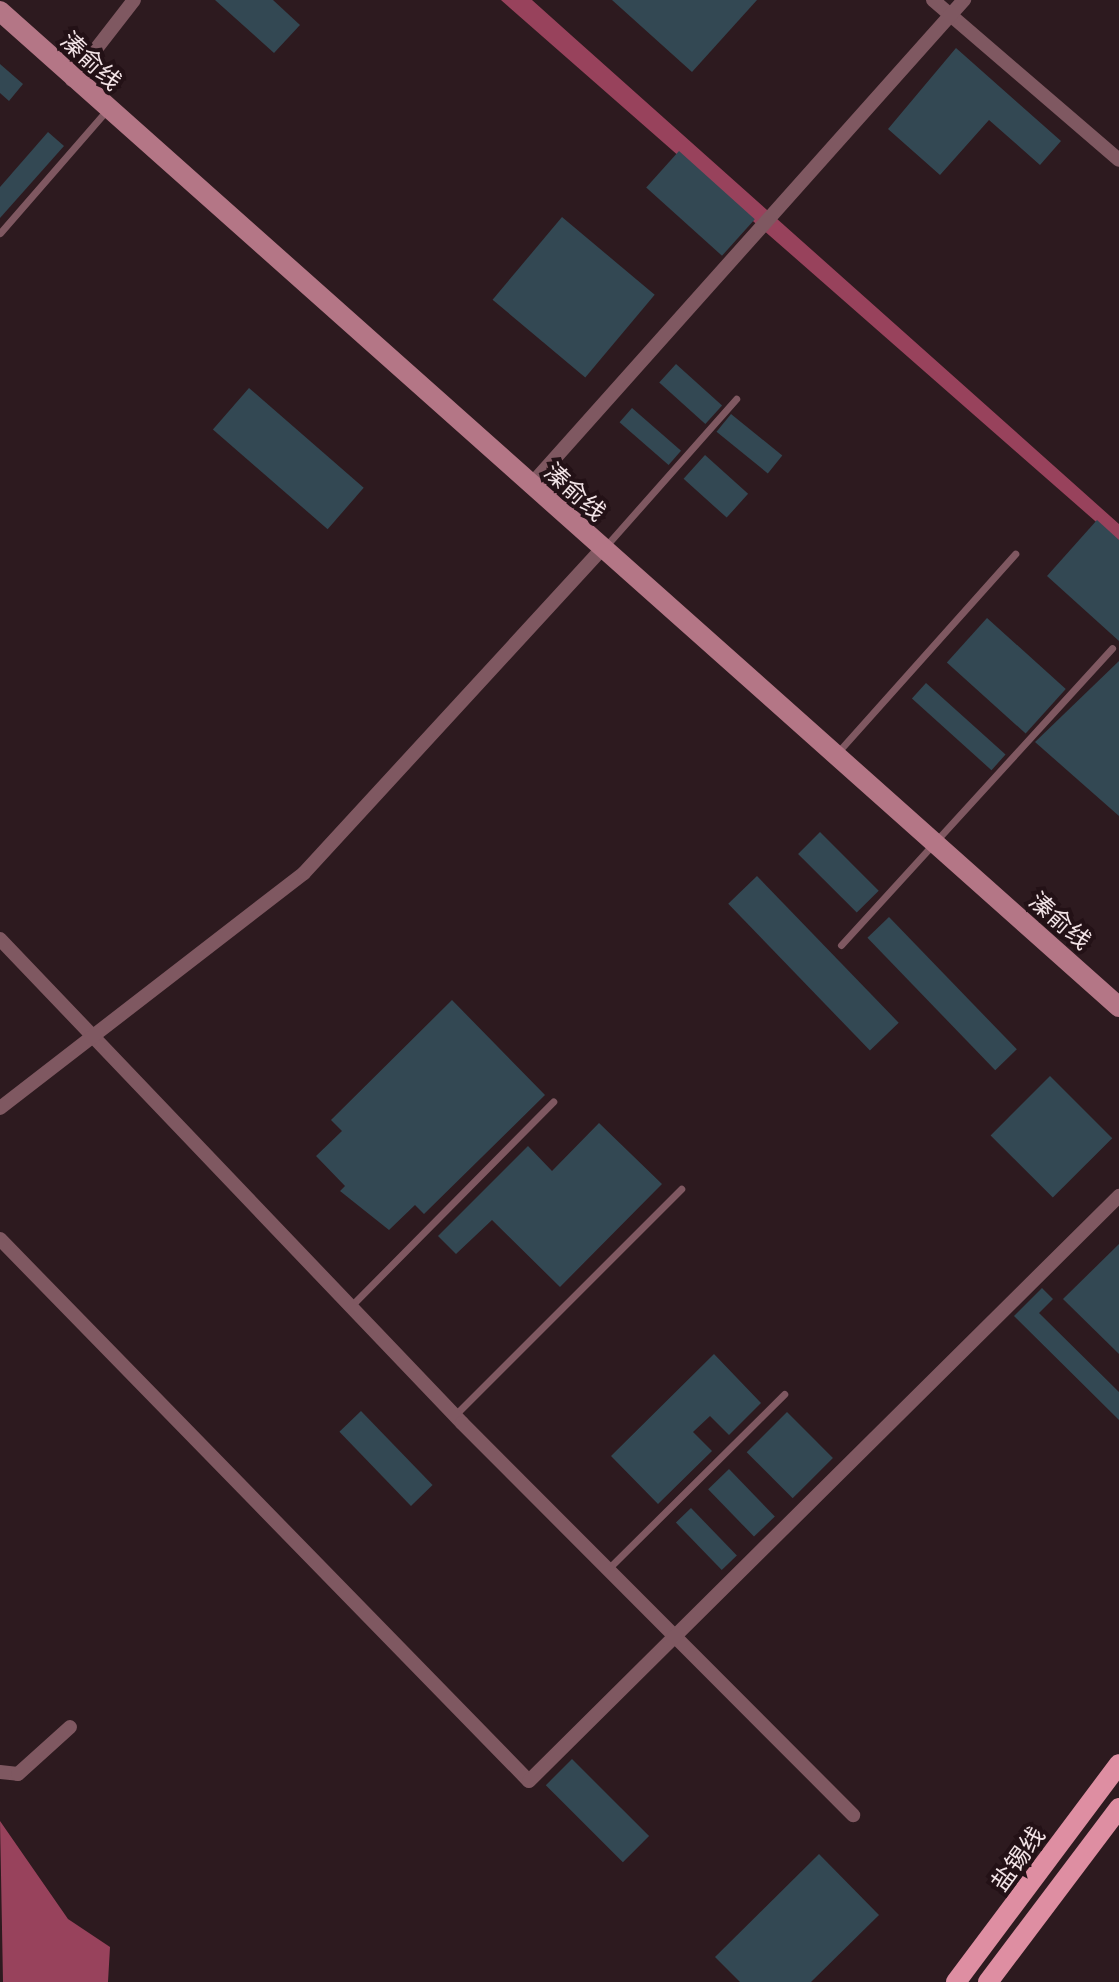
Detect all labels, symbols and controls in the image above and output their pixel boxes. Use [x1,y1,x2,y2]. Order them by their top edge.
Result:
street label: 溱俞线 [55,26,127,96]
street label: 溱俞线 [539,457,611,527]
street label: 溱俞线 [1023,887,1097,955]
street label: 盐锡线 [985,1821,1051,1897]

